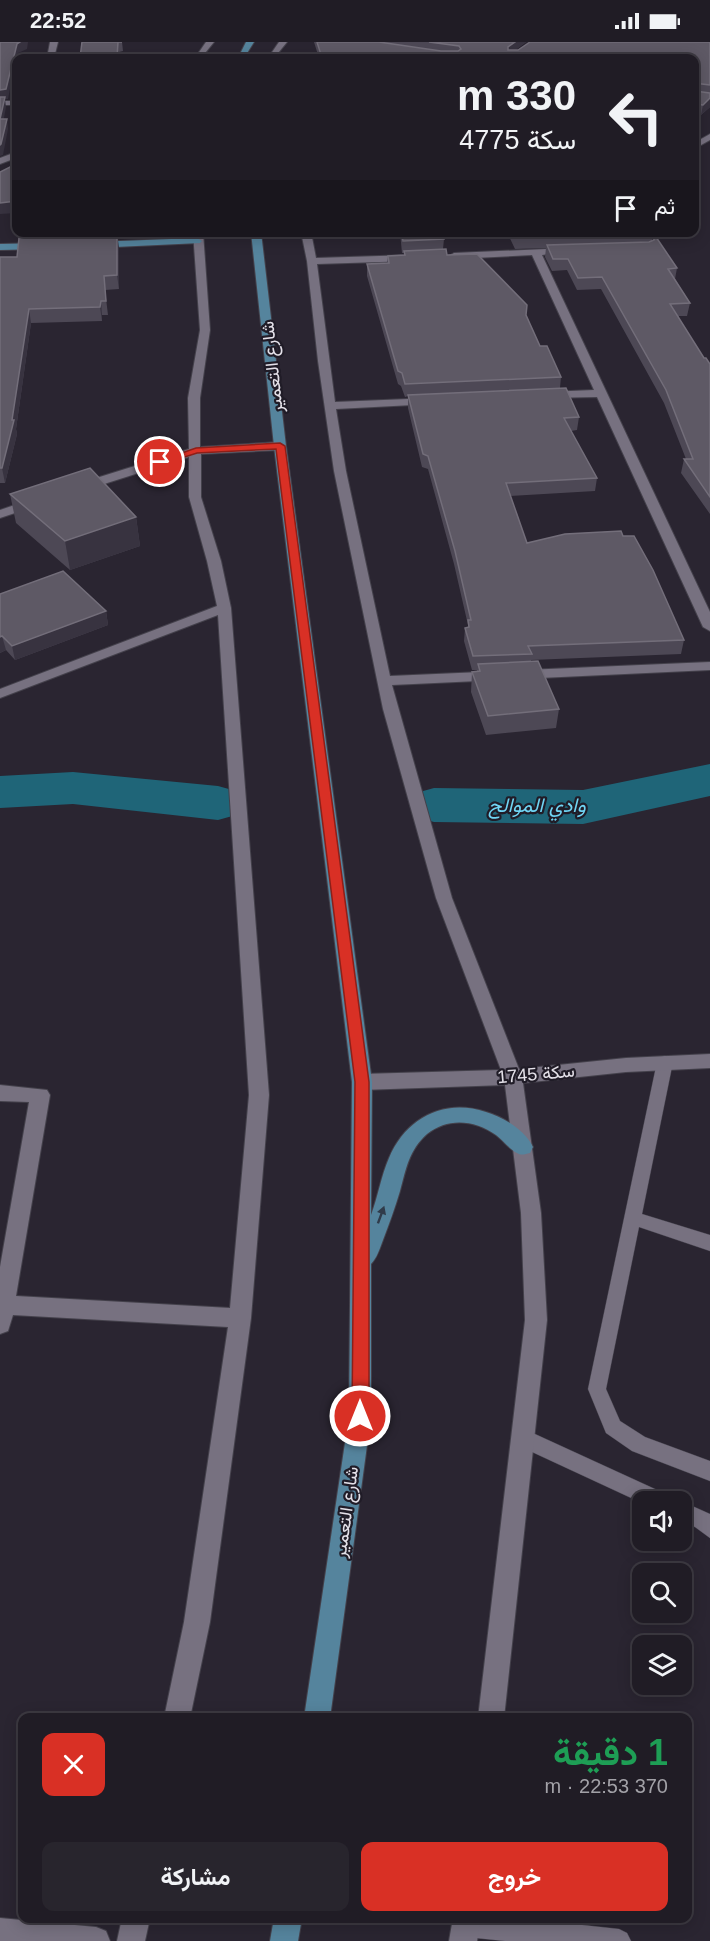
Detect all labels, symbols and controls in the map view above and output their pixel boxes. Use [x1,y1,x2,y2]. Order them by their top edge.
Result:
text: 22:52 [30,8,86,33]
text: 330 m [457,72,576,119]
icon: left [597,78,675,156]
text: سكة 4775 [459,125,576,155]
icon: arrive [609,192,642,225]
text: ثم [654,194,675,219]
street label: شارع التعمير [257,320,289,415]
pin [134,436,185,487]
icon: arrive [143,445,176,478]
water label: وادي الموالح [488,794,586,821]
street label: سكة 1745 [496,1061,576,1087]
one-way arrow [377,1206,387,1224]
position arrow [328,1384,392,1448]
street label: شارع التعمير [330,1465,364,1560]
map controls [632,1491,692,1695]
button: sound [632,1491,692,1551]
button: search [632,1563,692,1623]
button: layers [632,1635,692,1695]
text: 1 دقيقة [553,1732,668,1773]
button: close [42,1733,105,1796]
text: 370 m · 22:53 [545,1775,668,1797]
button: مشاركة [42,1842,349,1911]
button: خروج [361,1842,668,1911]

